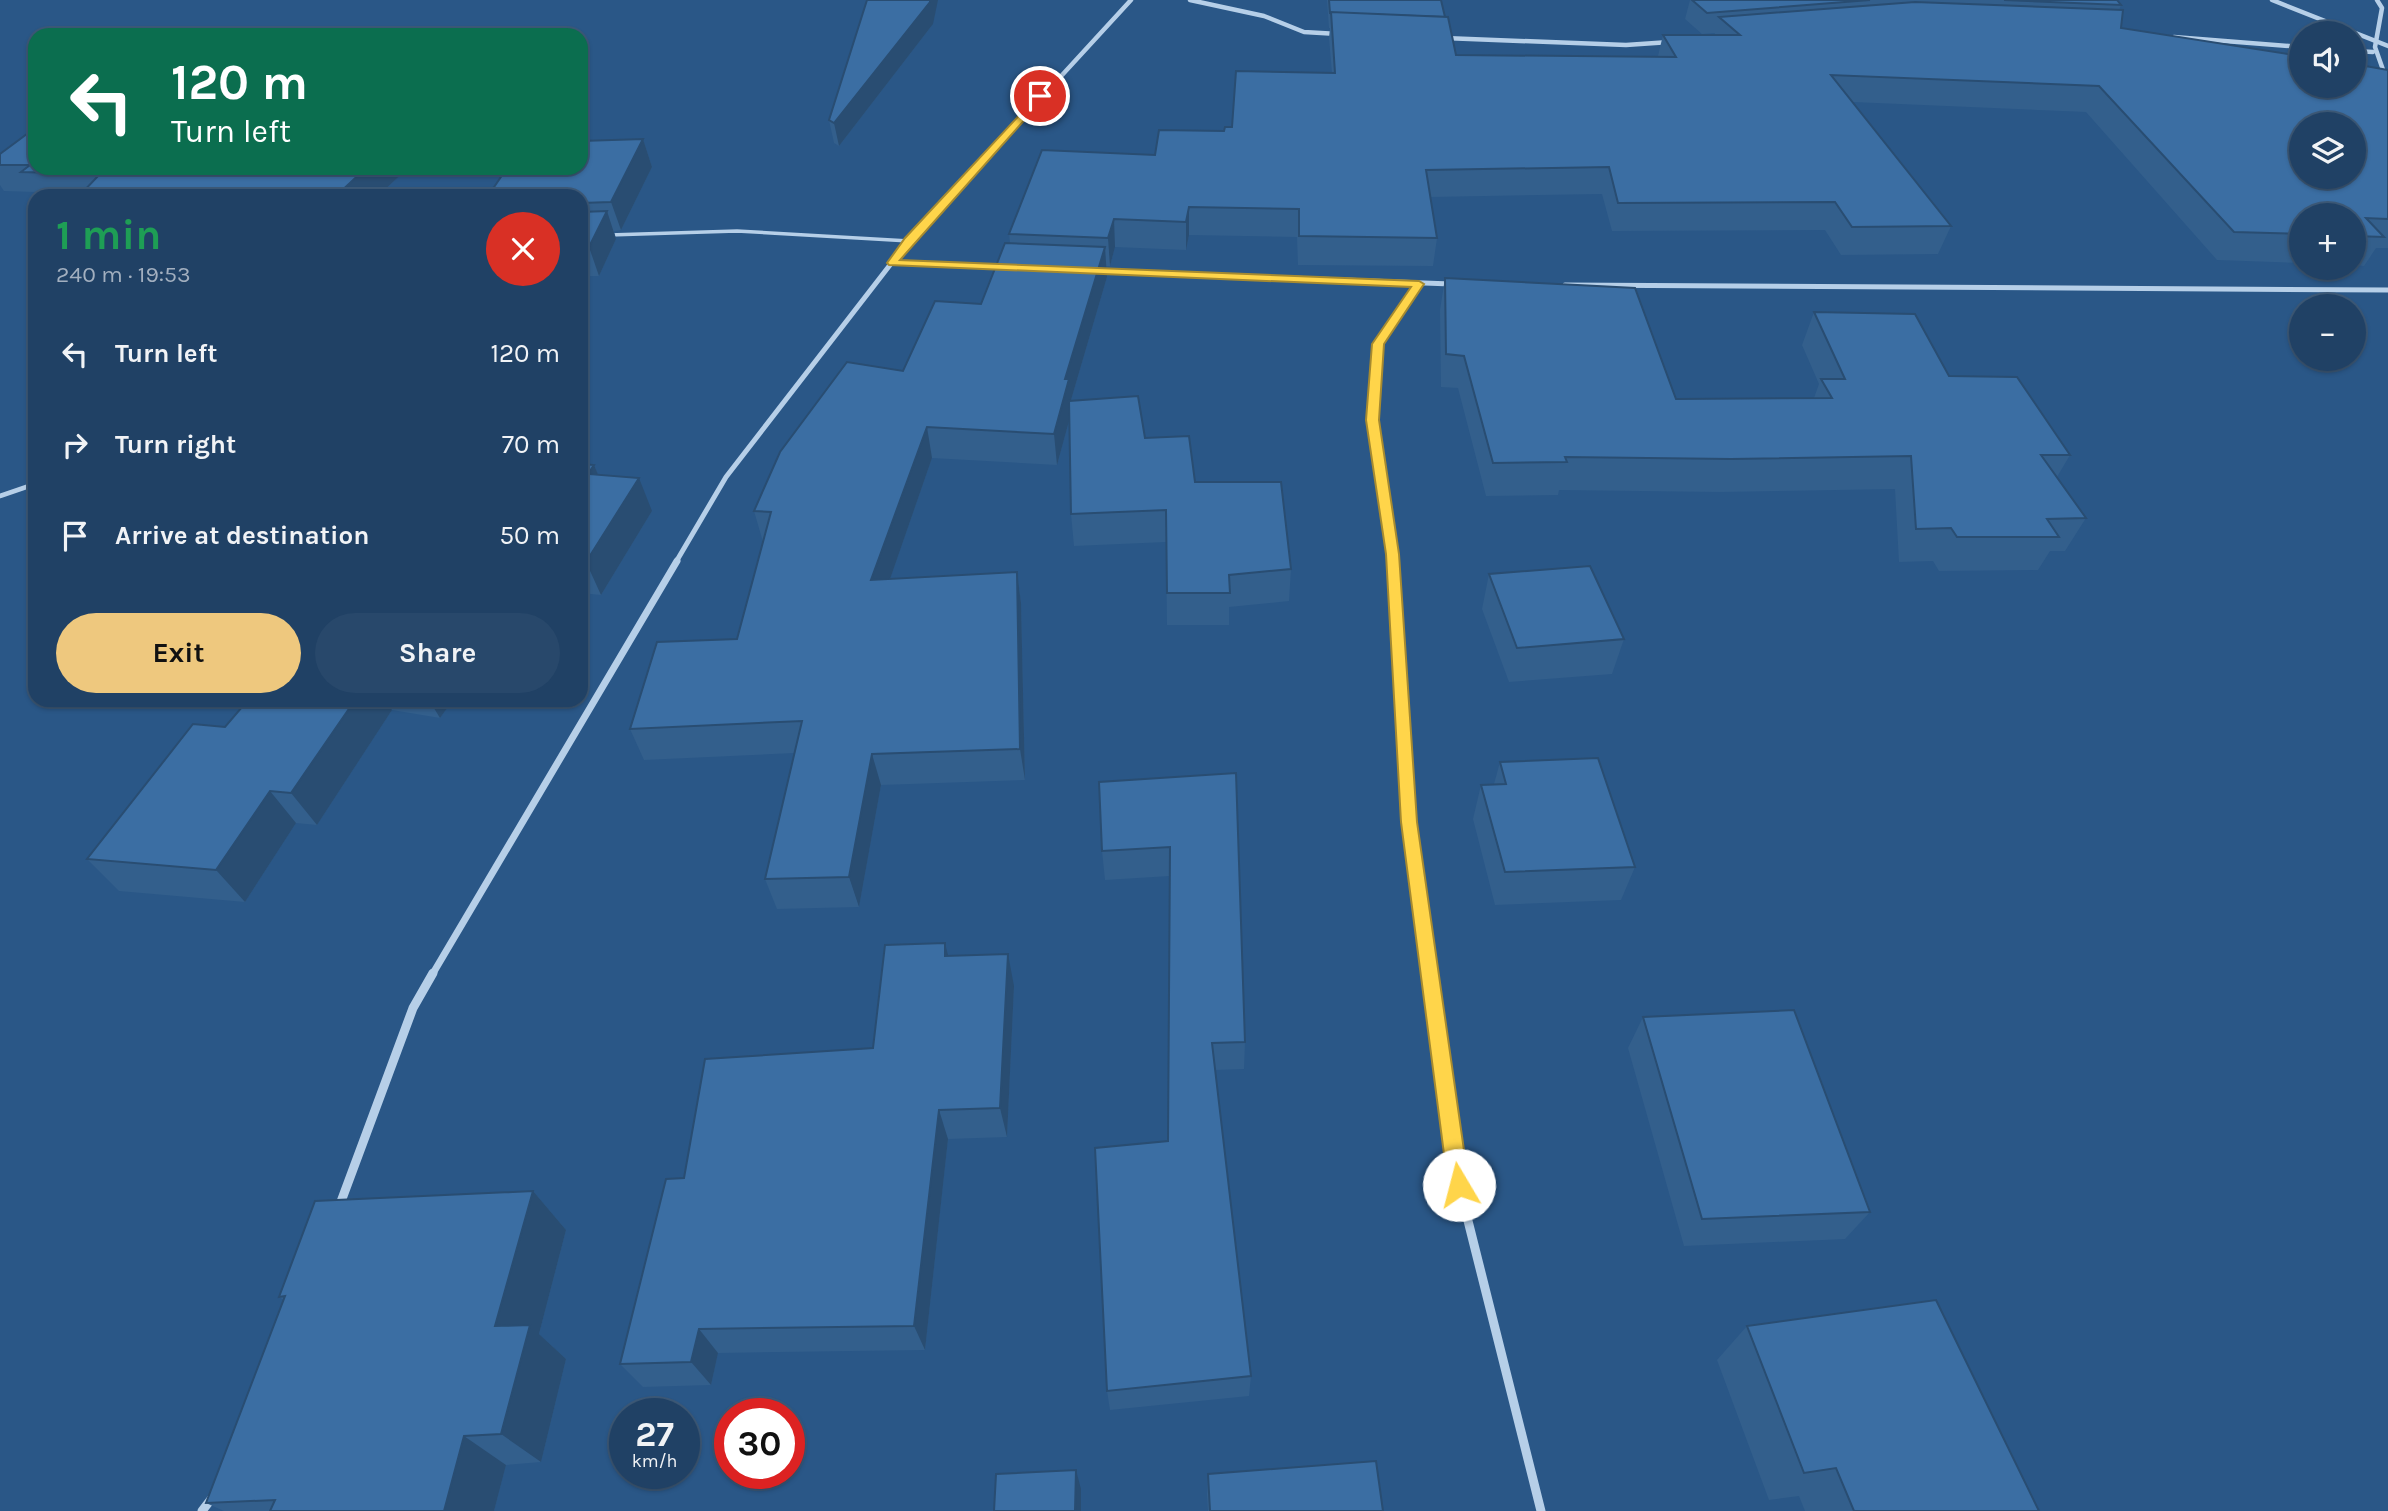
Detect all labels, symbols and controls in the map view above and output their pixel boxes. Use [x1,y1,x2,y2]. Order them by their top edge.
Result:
map controls [2289,21,2366,371]
button: sound [2289,21,2366,98]
text: 120 m [171,54,308,111]
icon: left [56,56,147,147]
pin [1010,66,1070,126]
icon: arrive [1021,77,1059,115]
button: layers [2289,112,2366,189]
text: Turn left [171,113,291,150]
button: + [2289,203,2366,280]
text: 1 min [56,210,161,260]
button: close [486,212,560,286]
text: 240 m · 19:53 [56,261,191,288]
button: − [2289,294,2366,371]
icon: left [56,335,94,373]
text: Turn left [115,338,217,369]
text: 120 m [490,338,560,369]
icon: right [56,426,94,464]
text: Turn right [115,429,236,460]
text: 70 m [502,429,560,460]
icon: arrive [56,517,94,555]
text: Arrive at destination [115,520,369,551]
text: 50 m [499,520,560,551]
button: Exit [56,613,301,693]
button: Share [315,613,560,693]
position arrow [1422,1148,1496,1222]
speed limit sign: 30 [714,1398,805,1489]
text: 27 [635,1414,674,1455]
text: km/h [632,1450,677,1472]

